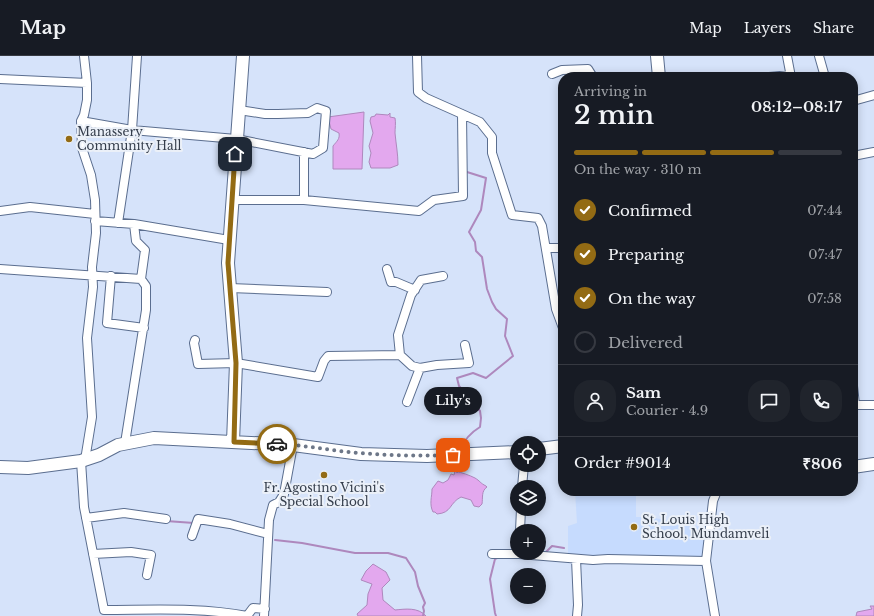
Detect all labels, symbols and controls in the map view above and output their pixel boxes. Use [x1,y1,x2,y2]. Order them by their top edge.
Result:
text: Map [20,16,66,39]
text: Map [689,19,722,37]
text: Layers [744,19,791,37]
text: Share [813,19,854,37]
text: Arriving in [574,83,647,100]
text: 08:12–08:17 [751,97,842,116]
text: 2 min [574,99,654,131]
place label: Manassery Community Hall [77,124,182,153]
marker: Manassery Community Hall [64,134,74,144]
pin [218,137,252,171]
icon: home [224,143,246,165]
text: On the way · 310 m [574,161,701,178]
icon: check [574,199,596,221]
text: Confirmed [608,201,692,220]
text: 07:44 [807,202,842,219]
icon: check [574,243,596,265]
text: Preparing [608,245,684,264]
text: 07:47 [808,246,842,263]
icon: check [574,287,596,309]
text: On the way [608,289,696,308]
text: 07:58 [807,290,842,307]
text: Delivered [608,333,683,352]
button: person [574,380,616,422]
button: chat [748,380,790,422]
button: phone [800,380,842,422]
text: Sam [626,383,661,402]
callout: Lily's [424,387,482,415]
text: Lily's [435,392,471,409]
text: Courier · 4.9 [626,402,708,419]
courier [257,424,297,464]
icon: car [266,433,288,455]
map controls [510,436,546,604]
button: locate [510,436,546,472]
pin [436,438,470,472]
icon: bag [442,444,464,466]
text: Order #9014 [574,453,671,472]
text: ₹806 [802,454,842,473]
marker: Fr. Agostino Vicini's Special School [319,470,329,480]
place label: Fr. Agostino Vicini's Special School [264,480,384,509]
button: layers [510,480,546,516]
place label: St. Louis High School, Mundamveli [642,512,769,541]
marker: St. Louis High School, Mundamveli [629,522,639,532]
button: + [510,524,546,560]
button: − [510,568,546,604]

